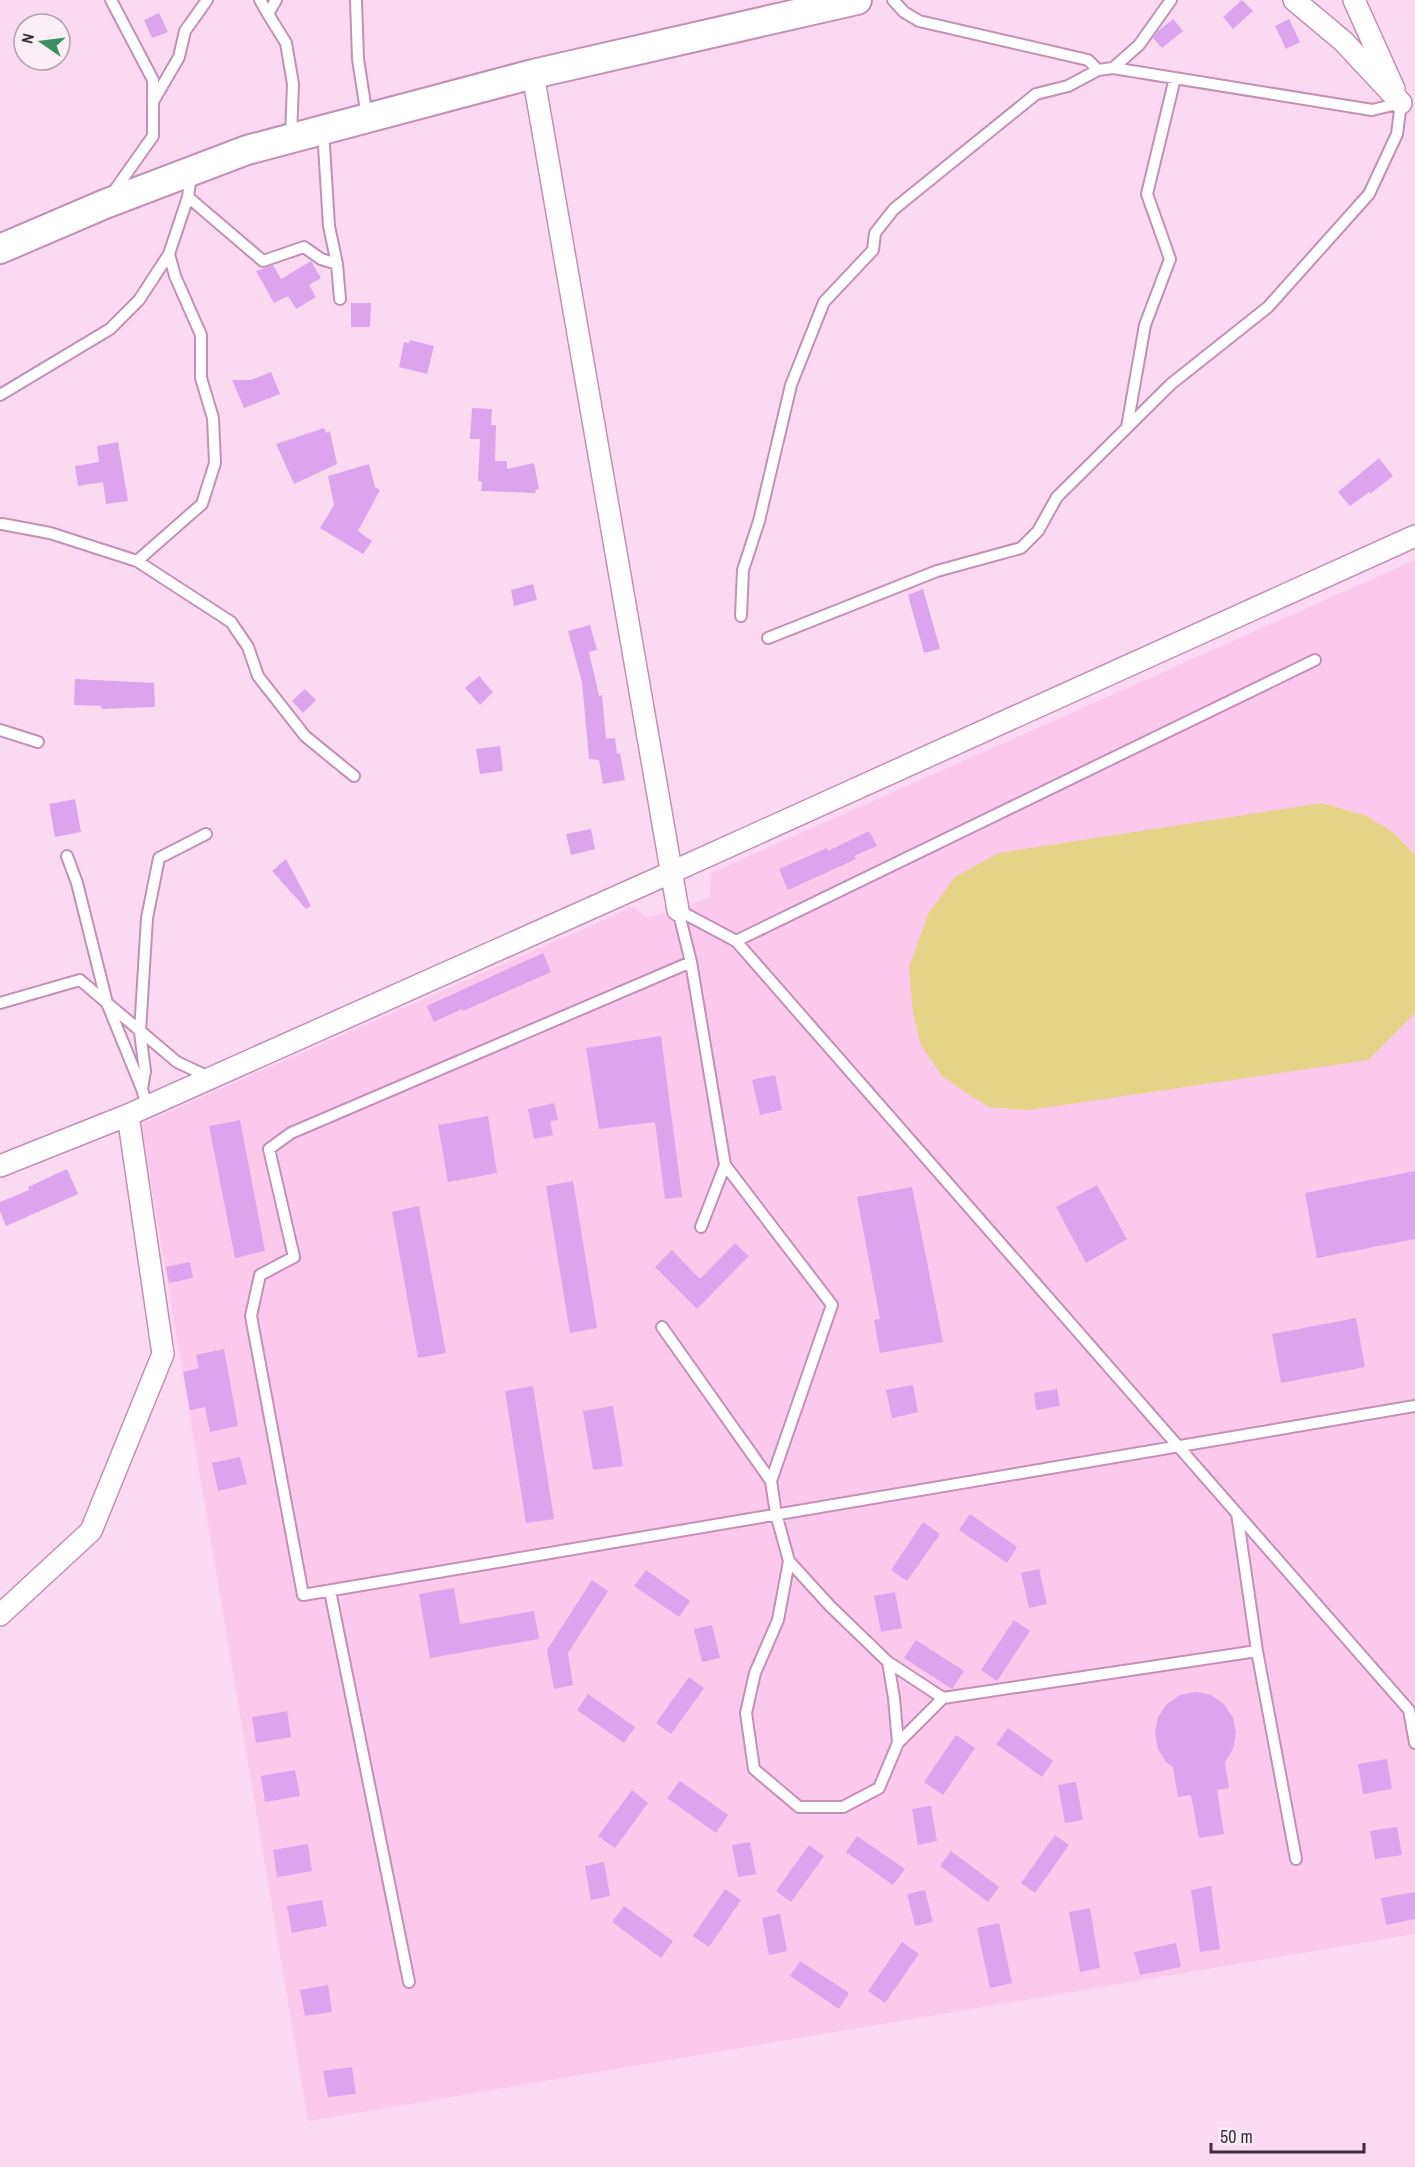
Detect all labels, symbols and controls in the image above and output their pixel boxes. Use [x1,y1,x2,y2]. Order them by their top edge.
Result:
north arrow [12,12,72,72]
text: N [16,31,39,46]
scale bar [1211,2116,1364,2154]
text: 50 m [1220,2124,1253,2149]

